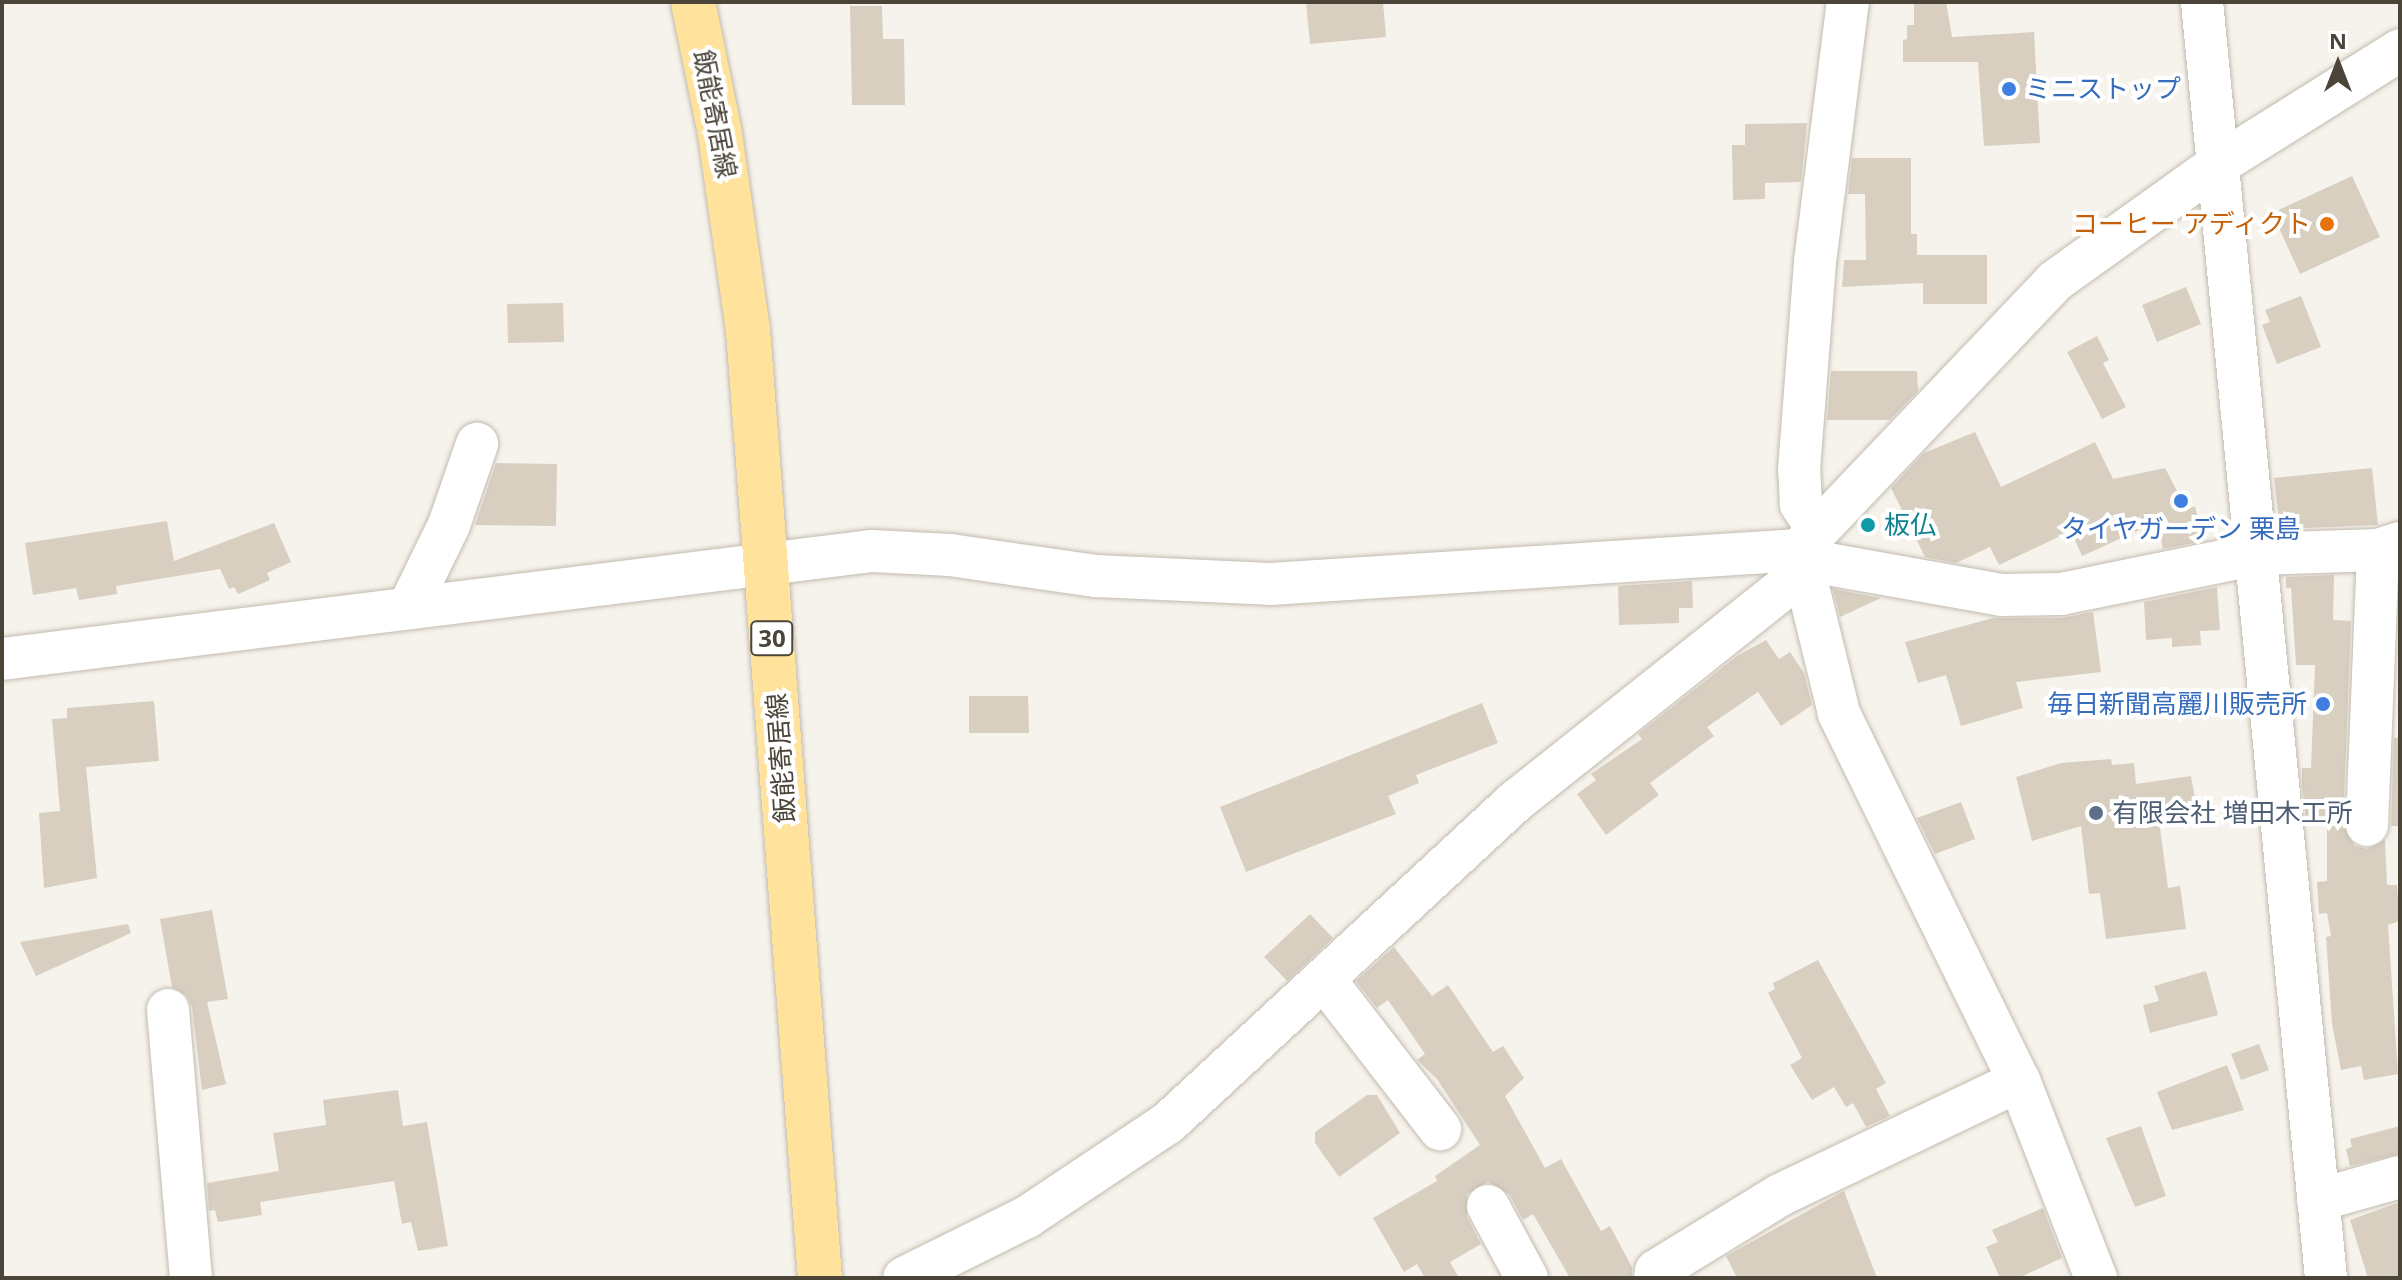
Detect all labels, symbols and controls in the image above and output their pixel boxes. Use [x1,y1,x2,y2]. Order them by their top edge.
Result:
north arrow [2298,24,2378,104]
text: N [2329,25,2347,55]
street label: 飯能寄居線 [687,47,743,181]
place label: ミニストップ [2025,73,2181,105]
marker: ミニストップ [2000,80,2018,98]
place label: コーヒー アディクト [2070,208,2311,240]
marker: コーヒー アディクト [2318,215,2336,233]
marker: タイヤガーデン 栗島 [2172,492,2190,510]
place label: 板仏 [1884,509,1936,541]
place label: タイヤガーデン 栗島 [2061,513,2301,545]
marker: 板仏 [1859,516,1877,534]
road number: 30 [750,618,794,658]
place label: 毎日新聞高麗川販売所 [2047,688,2307,720]
street label: 飯能寄居線 [761,692,801,824]
marker: 毎日新聞高麗川販売所 [2314,695,2332,713]
place label: 有限会社 増田木工所 [2112,797,2353,829]
marker: 有限会社 増田木工所 [2087,804,2105,822]

